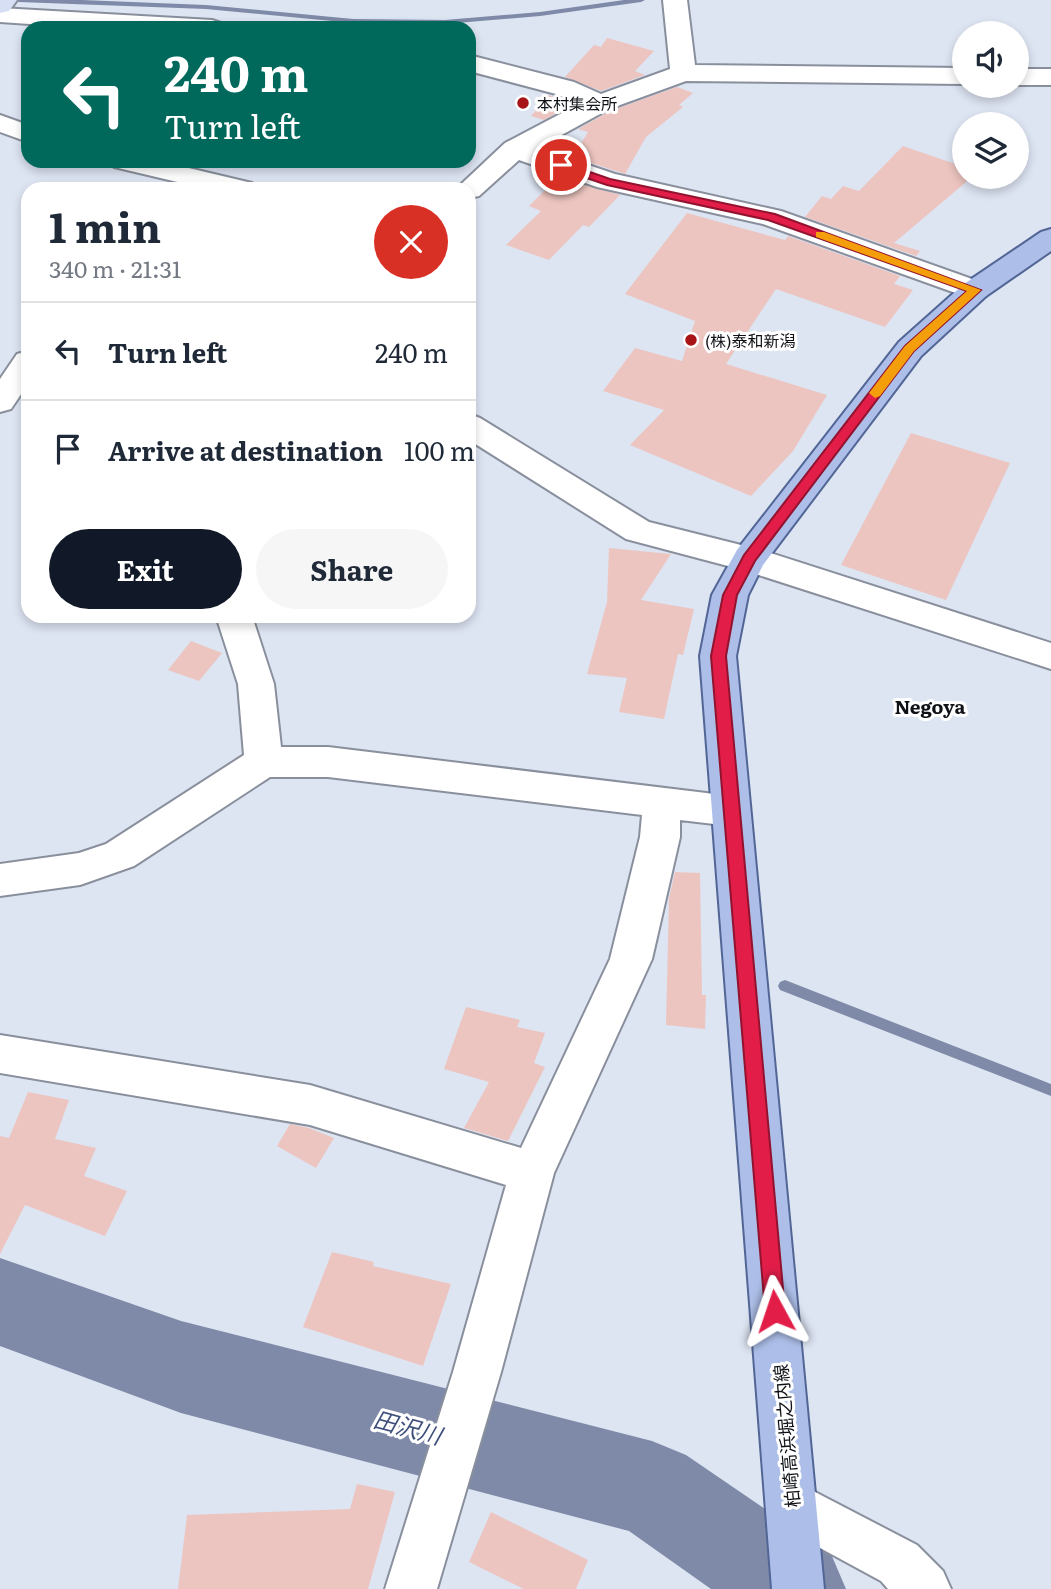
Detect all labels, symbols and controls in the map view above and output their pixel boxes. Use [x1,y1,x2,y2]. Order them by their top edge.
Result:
map controls [952,21,1029,189]
button: sound [952,21,1029,98]
text: 240 m [164,34,309,107]
icon: left [49,49,140,140]
place label: 本村集会所 [537,91,617,115]
marker: 本村集会所 [515,95,531,111]
text: Turn left [164,101,301,149]
button: layers [952,112,1029,189]
pin [531,135,591,195]
icon: arrive [542,146,580,184]
text: 1 min [49,194,161,256]
button: close [374,205,448,279]
text: 340 m · 21:31 [49,251,181,285]
place label: (株)泰和新潟 [705,328,796,352]
icon: left [49,332,87,370]
text: Turn left [108,332,227,371]
text: 240 m [375,332,448,371]
marker: (株)泰和新潟 [683,332,699,348]
icon: arrive [49,430,87,468]
text: Arrive at destination [108,430,383,469]
text: 100 m [404,430,475,469]
button: Exit [49,529,242,609]
button: Share [256,529,448,609]
district label: Negoya [895,692,965,720]
position arrow [738,1274,812,1348]
street label: 柏崎高浜堀之内線 [766,1363,806,1509]
water label: 田沢川 [370,1401,449,1452]

